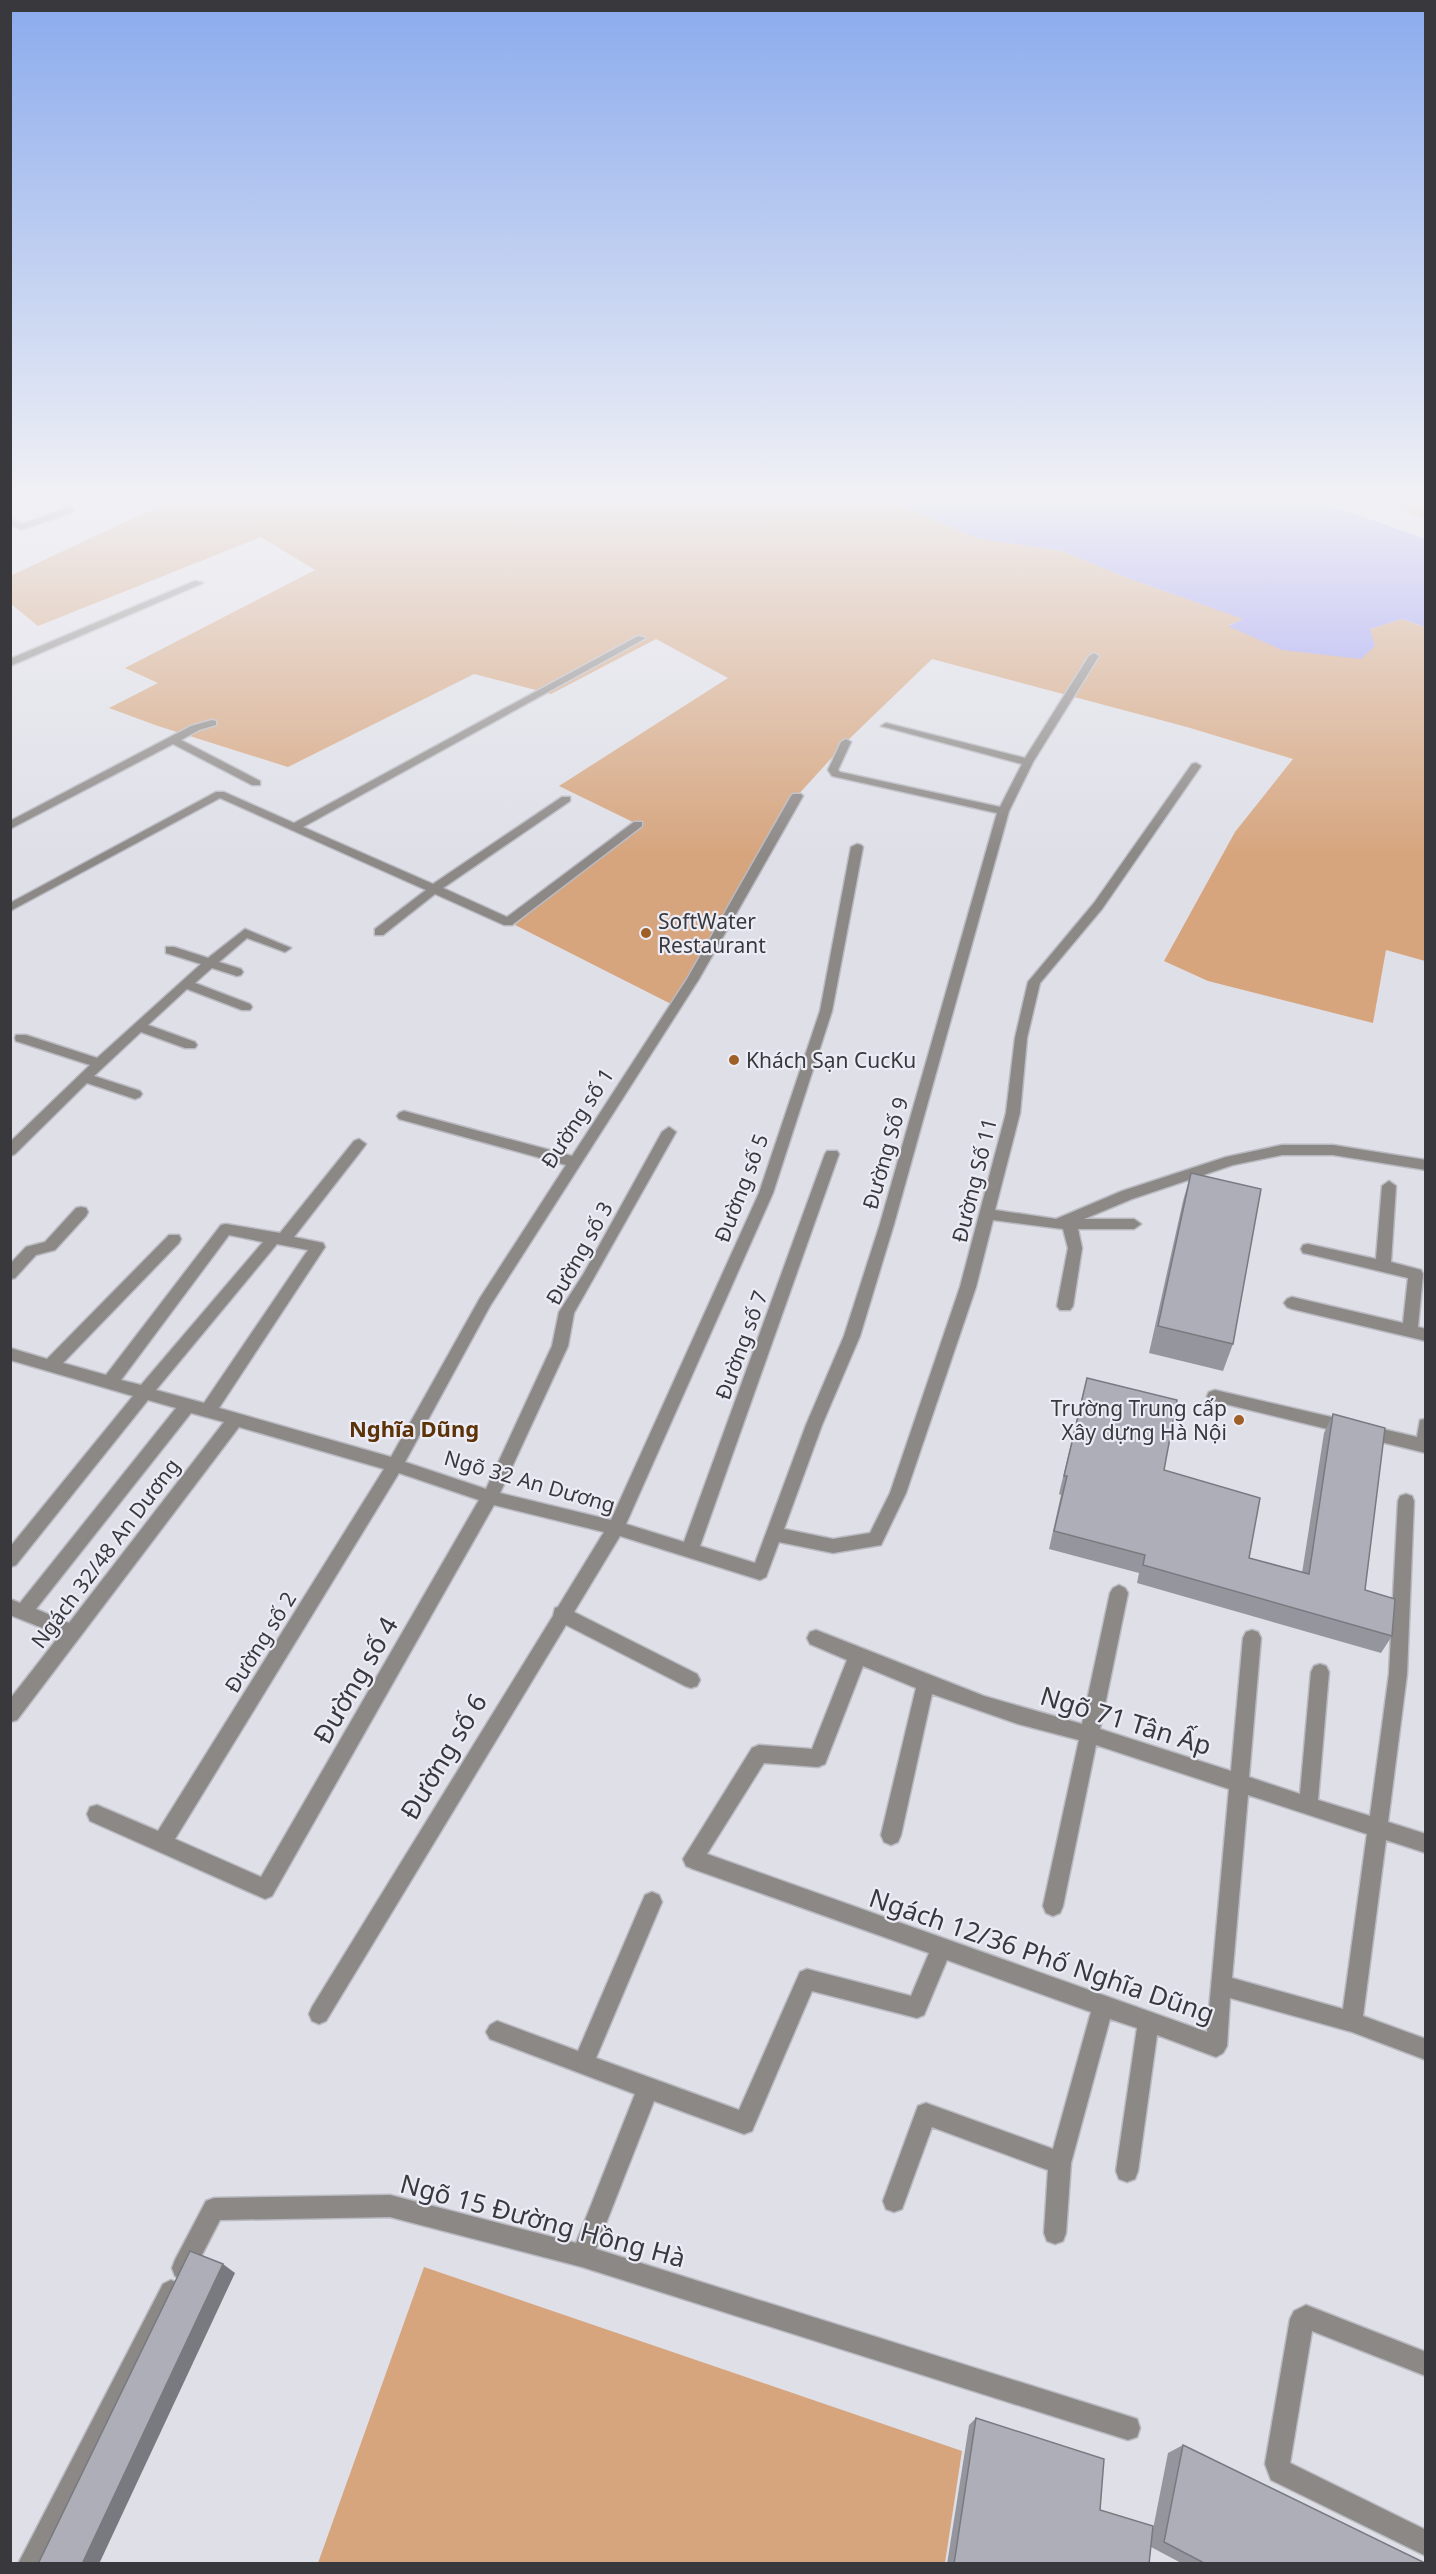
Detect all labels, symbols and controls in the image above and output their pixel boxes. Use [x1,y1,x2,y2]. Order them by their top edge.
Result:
place label: SoftWater Restaurant [658,907,766,959]
marker: SoftWater Restaurant [639,926,653,940]
place label: Khách Sạn CucKu [746,1046,916,1074]
marker: Khách Sạn CucKu [727,1053,741,1067]
street label: Đường số 1 [534,1063,620,1173]
street label: Đường Số 9 [856,1094,914,1212]
street label: Đường Số 11 [945,1115,1003,1245]
street label: Đường số 5 [708,1130,774,1246]
street label: Đường số 3 [539,1196,619,1310]
street label: Đường số 7 [708,1287,774,1403]
place label: Trường Trung cấp Xây dựng Hà Nội [1051,1394,1227,1446]
district label: Nghĩa Dũng [349,1413,479,1443]
marker: Trường Trung cấp Xây dựng Hà Nội [1232,1413,1246,1427]
street label: Ngõ 32 An Dương [441,1443,619,1519]
street label: Ngách 32/48 An Dương [24,1452,186,1654]
street label: Đường số 2 [218,1586,302,1698]
street label: Đường số 4 [304,1610,406,1750]
street label: Ngõ 71 Tân Ấp [1036,1677,1216,1763]
street label: Đường số 6 [391,1686,495,1826]
street label: Ngách 12/36 Phố Nghĩa Dũng [865,1879,1219,2031]
street label: Ngõ 15 Đường Hồng Hà [396,2165,690,2275]

